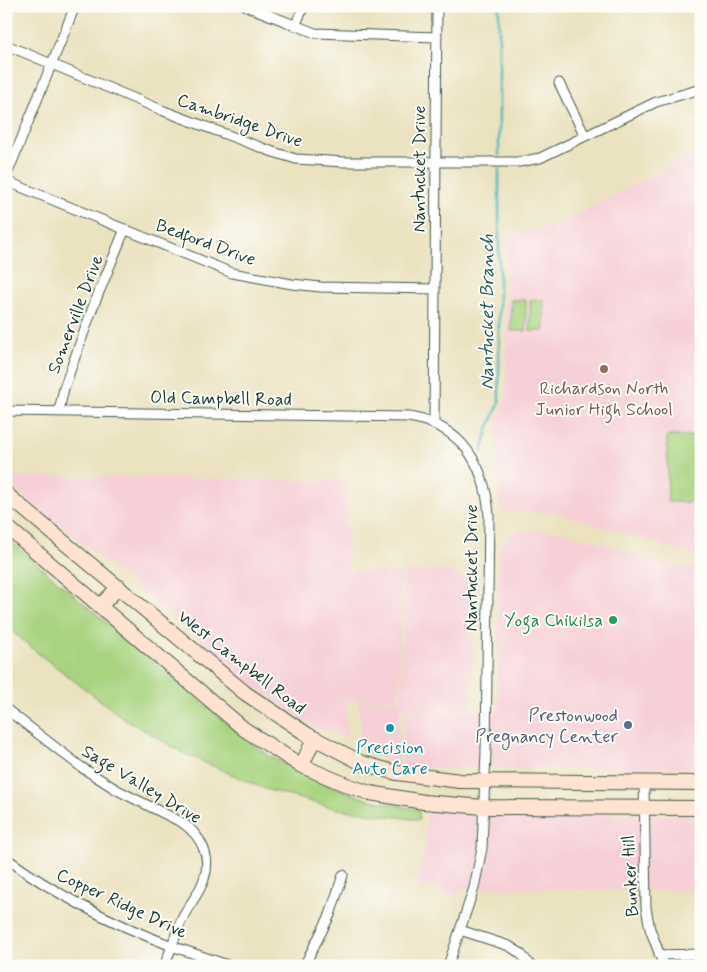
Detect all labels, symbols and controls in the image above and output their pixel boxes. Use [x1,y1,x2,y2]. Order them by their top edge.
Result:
street label: Cambridge Drive [173,88,306,155]
street label: Nantucket Drive [408,105,432,233]
street label: Bedford Drive [152,214,259,274]
water label: Nantucket Branch [475,234,500,390]
street label: Somerville Drive [42,251,110,377]
marker: Richardson North Junior High School [598,363,610,375]
place label: Richardson North Junior High School [535,377,673,424]
street label: Old Campbell Road [150,386,292,412]
street label: Nantucket Drive [460,504,484,632]
street label: West Campbell Road [172,605,310,720]
place label: Yoga Chikilsa [504,609,603,635]
marker: Yoga Chikilsa [607,614,619,626]
place label: Prestonwood Pregnancy Center [475,704,619,750]
marker: Prestonwood Pregnancy Center [622,719,634,731]
marker: Precision Auto Care [384,722,396,734]
place label: Precision Auto Care [352,736,428,781]
street label: Sage Valley Drive [76,740,206,832]
street label: Bunker Hill [617,835,645,917]
street label: Copper Ridge Drive [52,863,191,945]

